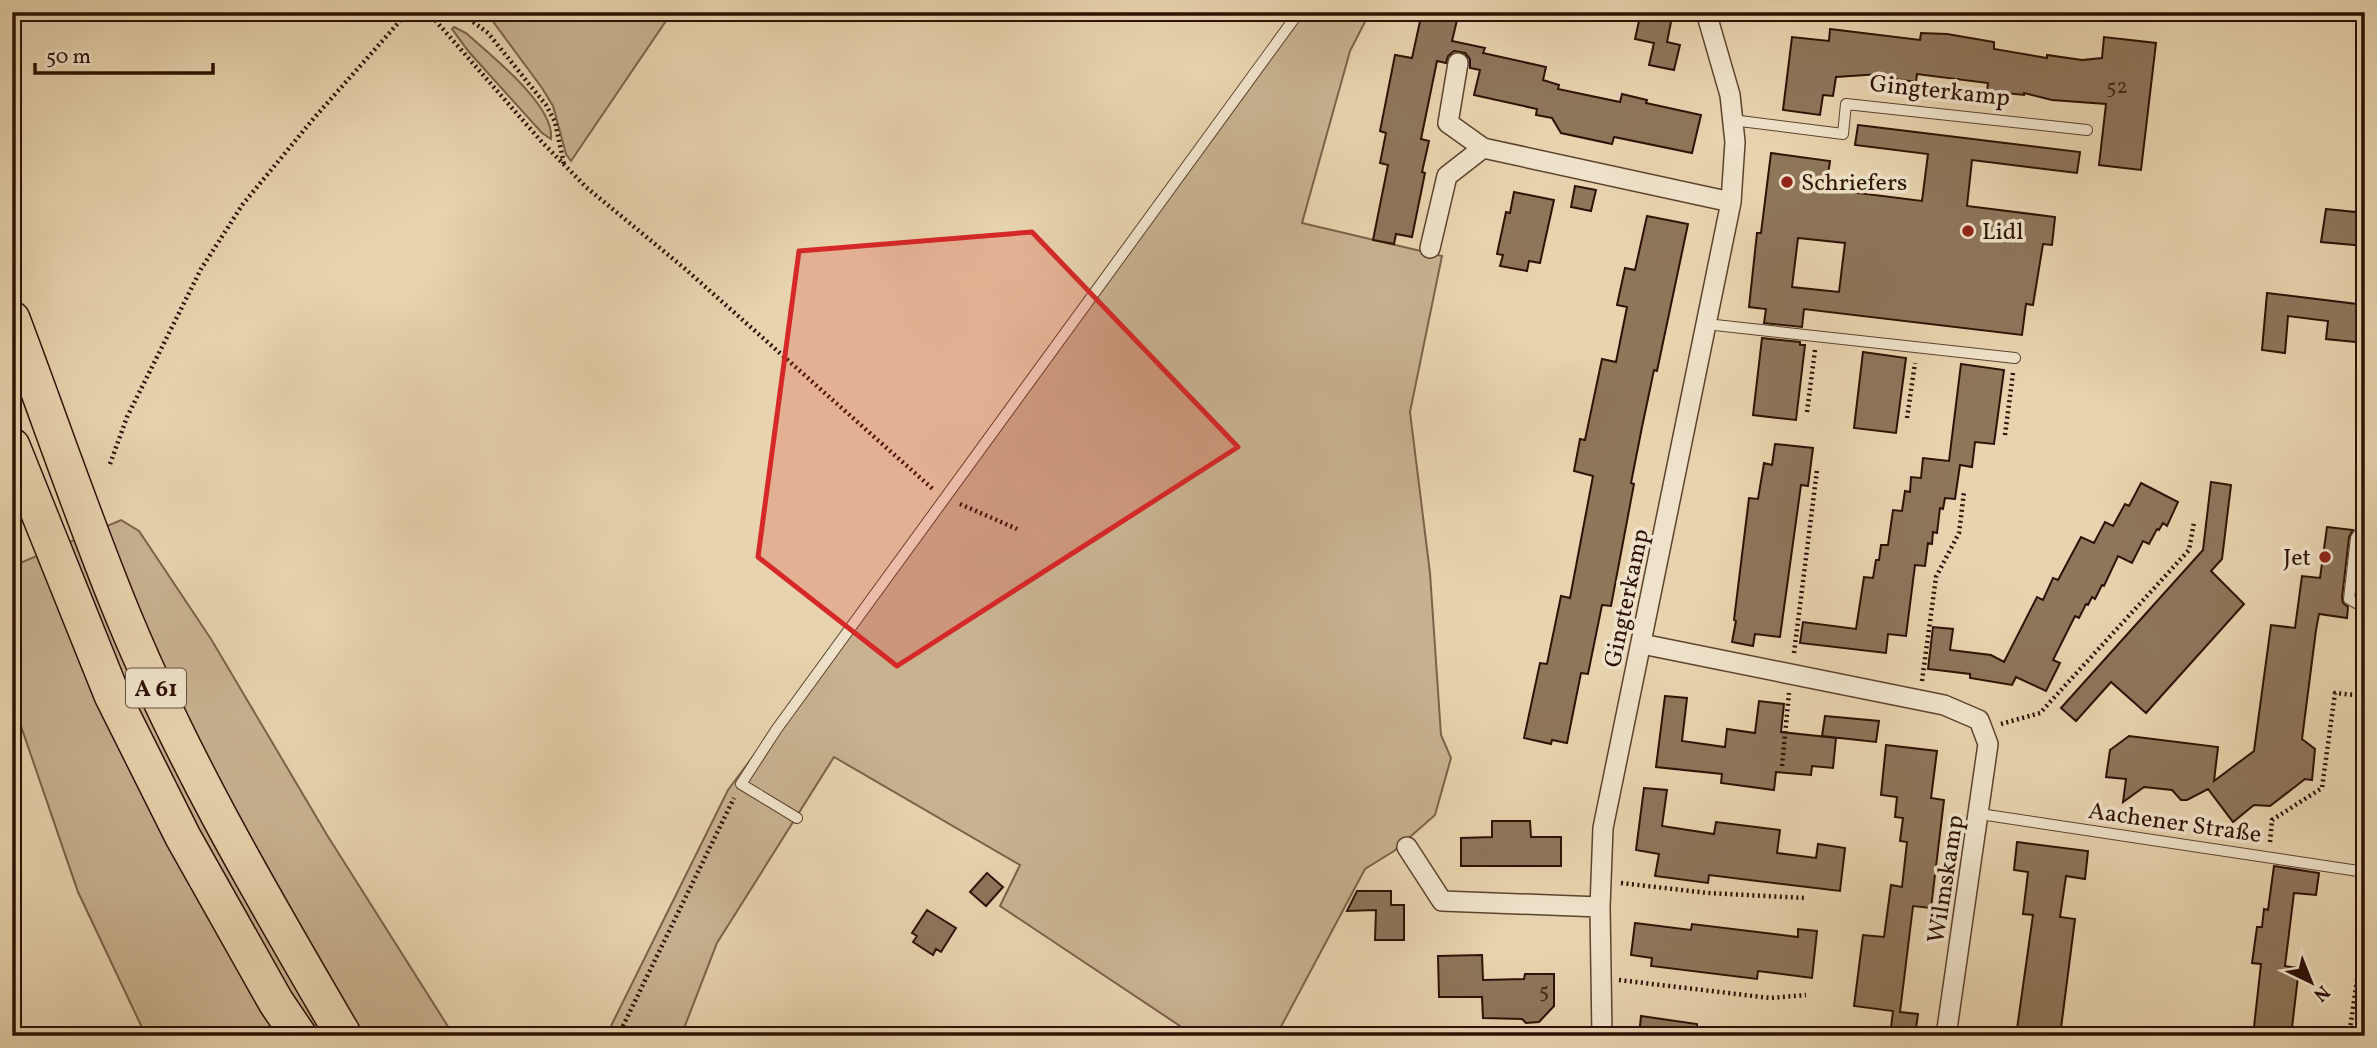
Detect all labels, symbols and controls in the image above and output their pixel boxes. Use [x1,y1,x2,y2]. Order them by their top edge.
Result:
scale bar [35,32,214,76]
text: 50 m [46,43,91,72]
street label: Gingterkamp [1868,68,2012,116]
house number: 52 [2106,73,2128,102]
place label: Schriefers [1801,167,1907,201]
marker: Schriefers [1779,174,1795,190]
place label: Lidl [1982,216,2023,250]
marker: Lidl [1960,223,1976,239]
street label: Gingterkamp [1597,526,1659,671]
place label: Jet [2283,542,2311,576]
marker: Jet [2317,549,2333,565]
road number: A 61 [126,668,186,708]
street label: Aachener Straße [2086,795,2264,853]
street label: Wilmskamp [1920,813,1974,946]
north arrow [2276,946,2346,1016]
house number: 5 [1539,977,1549,1006]
text: N [2307,979,2335,1007]

